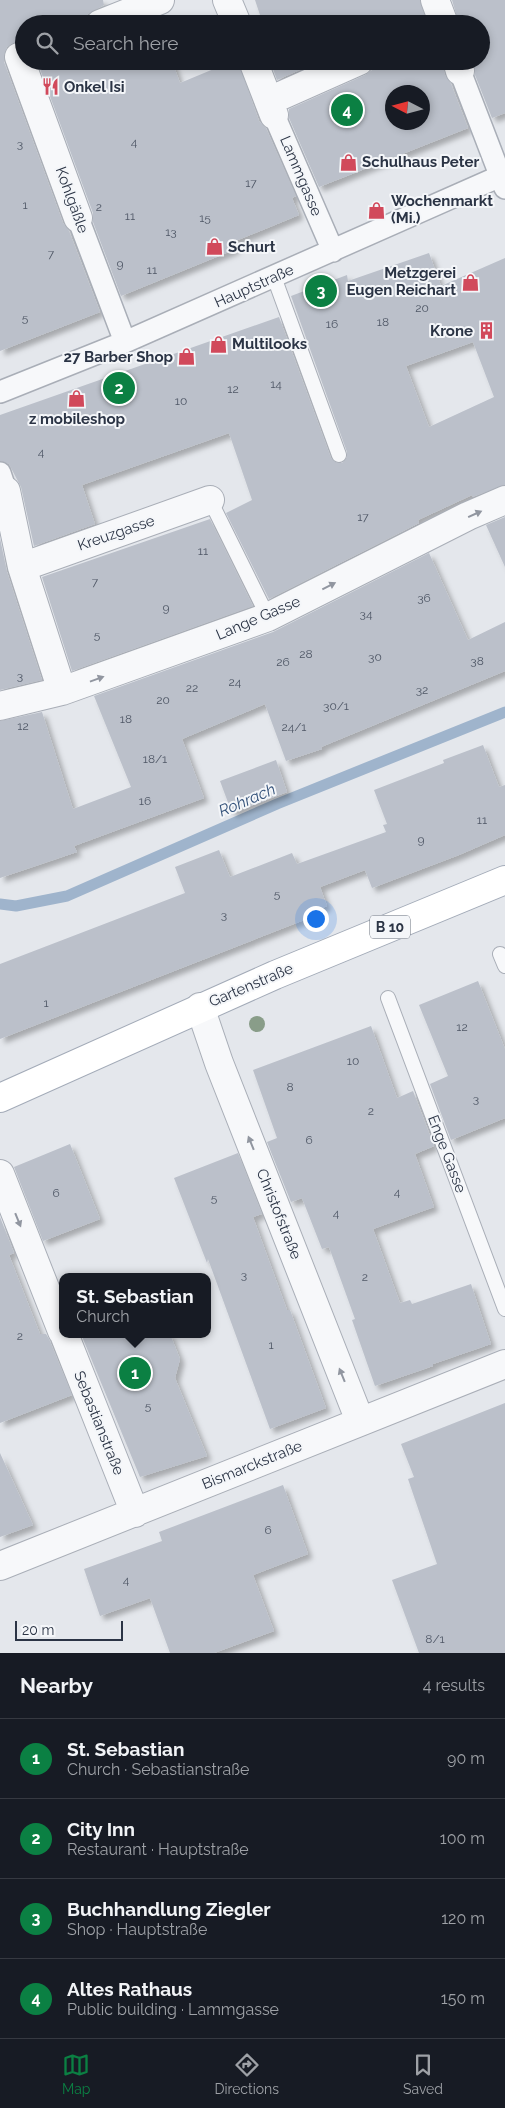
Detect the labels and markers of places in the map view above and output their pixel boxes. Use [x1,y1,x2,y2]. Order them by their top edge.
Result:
restaurant icon: Onkel Isi [40,77,60,97]
place label: Onkel Isi [64,78,125,96]
pin: 4 [331,91,363,129]
shop icon: Schulhaus Peter [338,152,358,172]
place label: Schulhaus Peter [362,153,479,171]
place label: Wochenmarkt (Mi.) [391,192,493,227]
shop icon: Wochenmarkt (Mi.) [367,200,387,220]
shop icon: Schurt [204,237,224,257]
place label: Schurt [228,238,276,256]
place label: Metzgerei Eugen Reichart [346,264,456,299]
pin: 3 [305,272,337,310]
shop icon: Metzgerei Eugen Reichart [460,272,480,292]
building icon: Krone [477,321,497,341]
place label: Krone [430,322,473,340]
shop icon: Multilooks [208,334,228,354]
place label: Multilooks [232,335,307,353]
shop icon: 27 Barber Shop [177,347,197,367]
place label: 27 Barber Shop [64,348,173,366]
pin: 2 [103,369,135,407]
shop icon: z mobileshop [67,388,87,408]
place label: z mobileshop [29,410,126,428]
pin: 1 [119,1354,151,1392]

